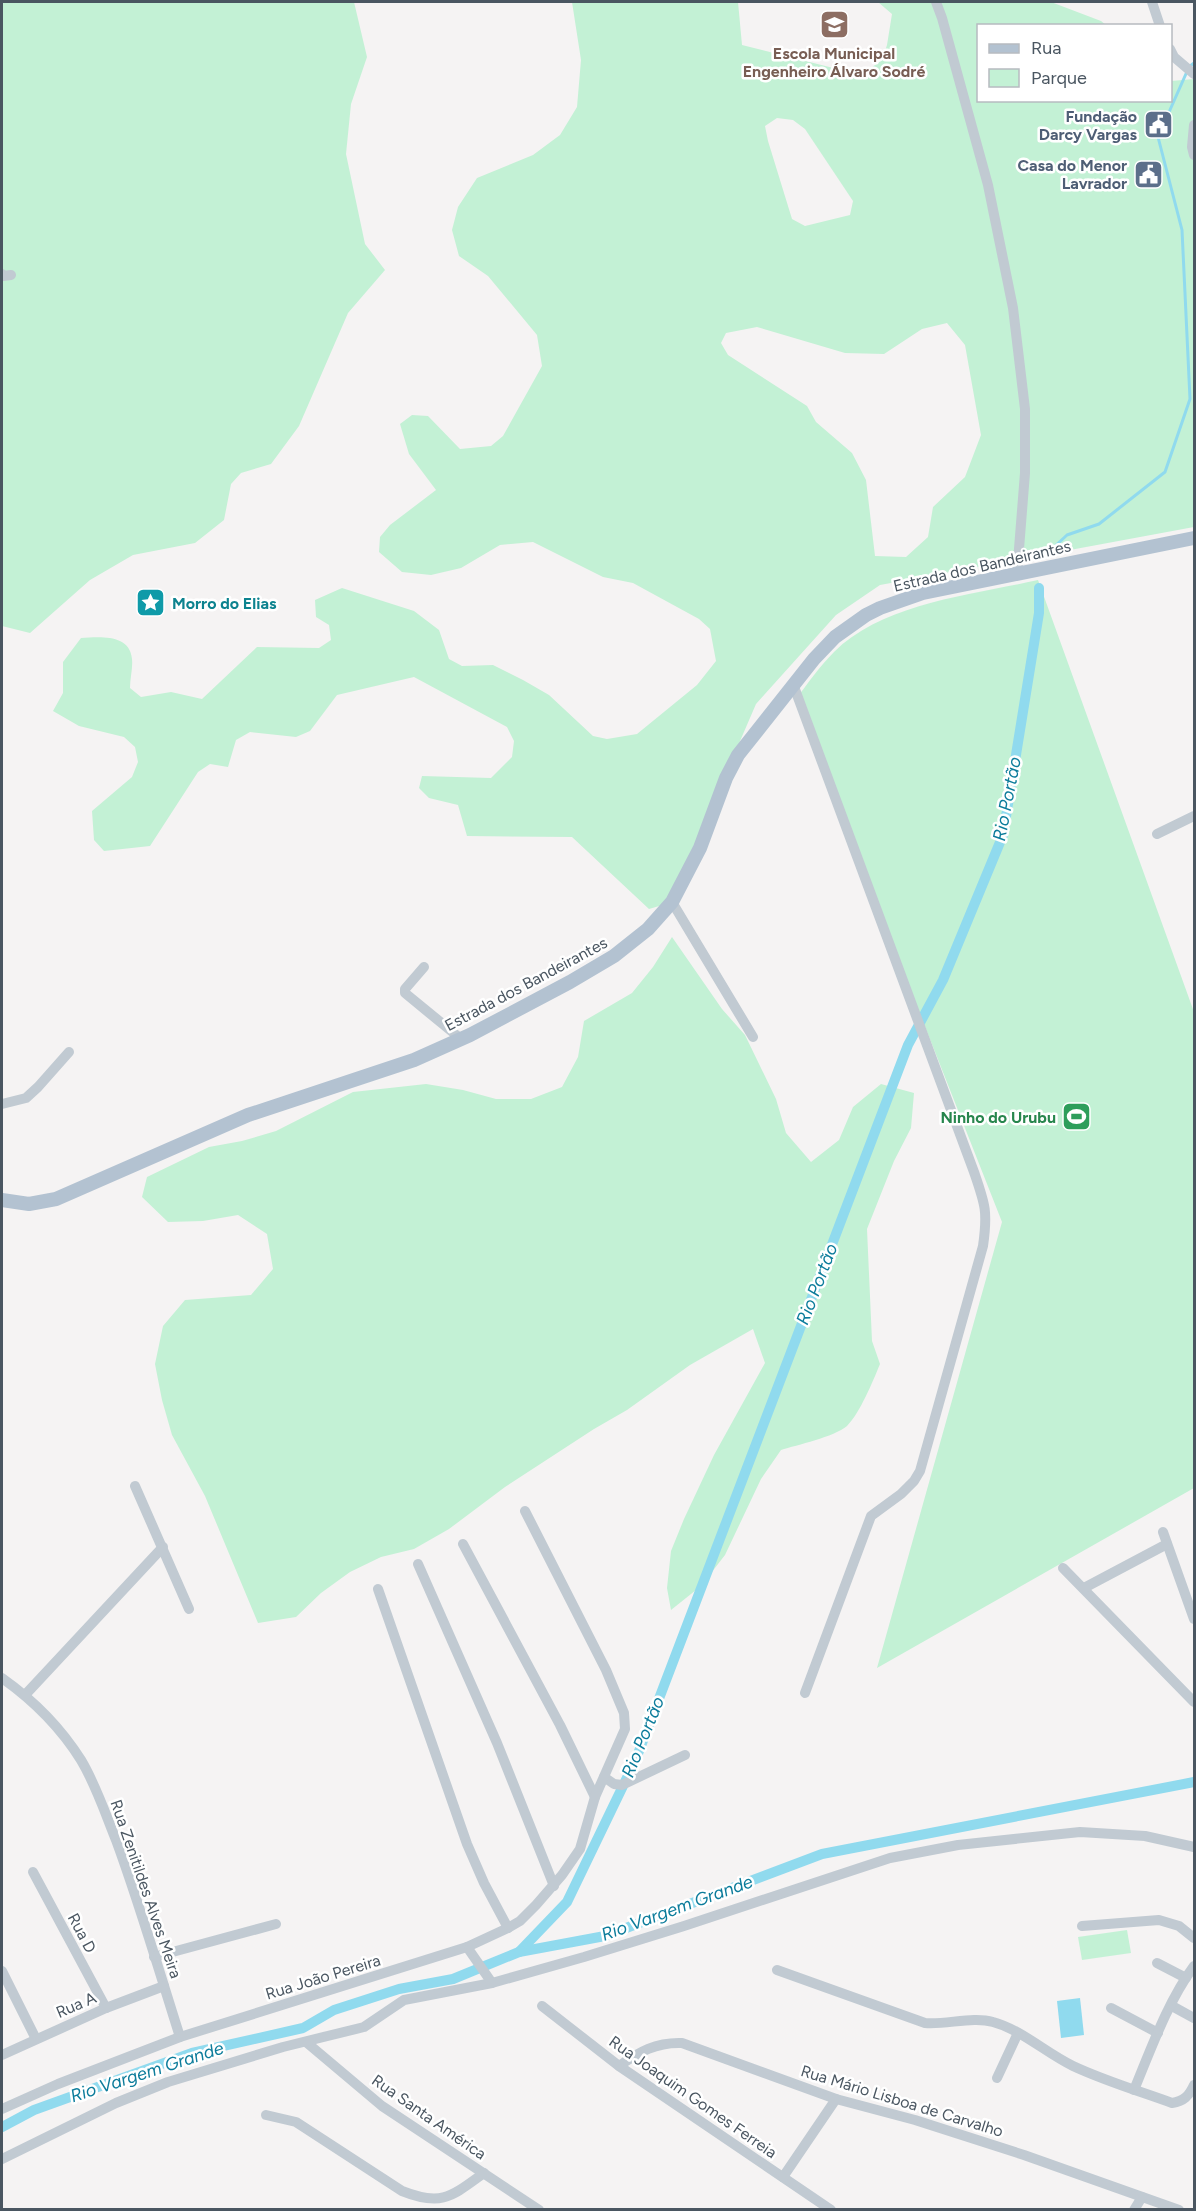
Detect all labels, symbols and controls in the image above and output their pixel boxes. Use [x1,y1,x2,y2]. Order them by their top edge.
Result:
school or university icon: Escola Municipal Engenheiro Álvaro Sodré [818,9,850,41]
legend [977,24,1172,102]
text: Rua [1031,37,1062,59]
place label: Escola Municipal Engenheiro Álvaro Sodré [743,44,925,81]
text: Parque [1031,67,1087,89]
place label: Fundação Darcy Vargas [1039,107,1138,144]
public building icon: Fundação Darcy Vargas [1142,109,1174,141]
place label: Casa do Menor Lavrador [1017,156,1127,193]
public building icon: Casa do Menor Lavrador [1132,158,1164,190]
street label: Estrada dos Bandeirantes [891,536,1073,596]
place icon: Morro do Elias [135,587,167,619]
place label: Morro do Elias [172,594,277,613]
water label: Rio Portão [988,755,1026,843]
street label: Estrada dos Bandeirantes [441,933,611,1035]
sports icon: Ninho do Urubu [1061,1101,1093,1133]
place label: Ninho do Urubu [940,1108,1056,1127]
water label: Rio Portão [791,1240,843,1328]
water label: Rio Portão [617,1693,669,1781]
street label: Rua Zenitildes Alves Meira [106,1797,186,1981]
water label: Rio Vargem Grande [598,1870,756,1946]
street label: Rua D [64,1910,100,1956]
street label: Rua João Pereira [263,1950,383,2004]
street label: Rua A [53,1988,99,2022]
street label: Rua Joaquim Gomes Ferreia [606,2032,780,2162]
water label: Rio Vargem Grande [68,2037,227,2107]
street label: Rua Mário Lisboa de Carvalho [799,2061,1005,2141]
street label: Rua Santa América [368,2070,490,2164]

